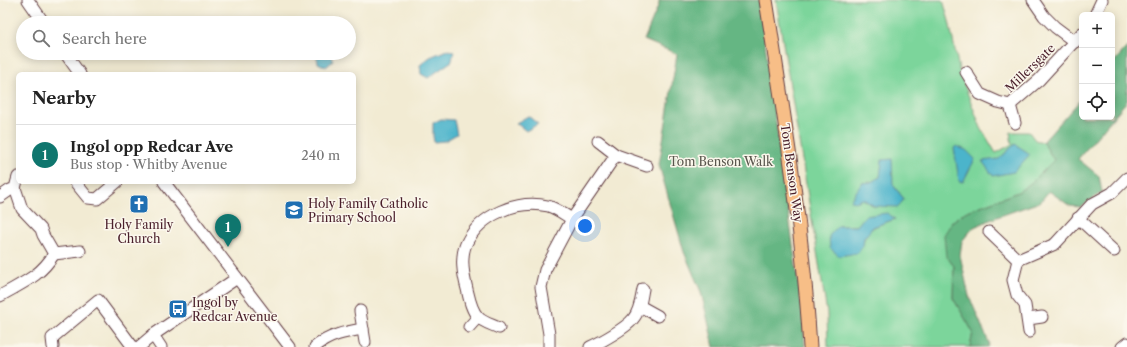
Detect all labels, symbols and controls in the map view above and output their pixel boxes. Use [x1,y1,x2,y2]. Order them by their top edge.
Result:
map controls [1079,12,1115,120]
button: + [1079,12,1115,48]
search box [16,16,356,60]
icon: search [30,27,52,49]
text: Search here [62,29,147,48]
street label: Millersgate [1002,40,1058,95]
button: − [1079,48,1115,84]
button: locate [1079,84,1115,120]
text: Nearby [32,88,96,108]
street label: Tom Benson Way [778,123,806,224]
text: Ingol opp Redcar Ave [70,137,233,156]
text: 1 [42,147,48,163]
text: 240 m [301,147,340,163]
park label: Tom Benson Walk [669,154,774,169]
text: Bus stop · Whitby Avenue [70,156,227,172]
church icon: Holy Family Church [128,193,150,215]
place label: Holy Family Catholic Primary School [308,196,428,225]
school or university icon: Holy Family Catholic Primary School [283,199,305,221]
pin: 1 [215,214,241,247]
your location [575,216,595,236]
place label: Holy Family Church [105,217,174,246]
place label: Ingol by Redcar Avenue [192,295,278,324]
bus stop icon: Ingol by Redcar Avenue [167,298,189,320]

